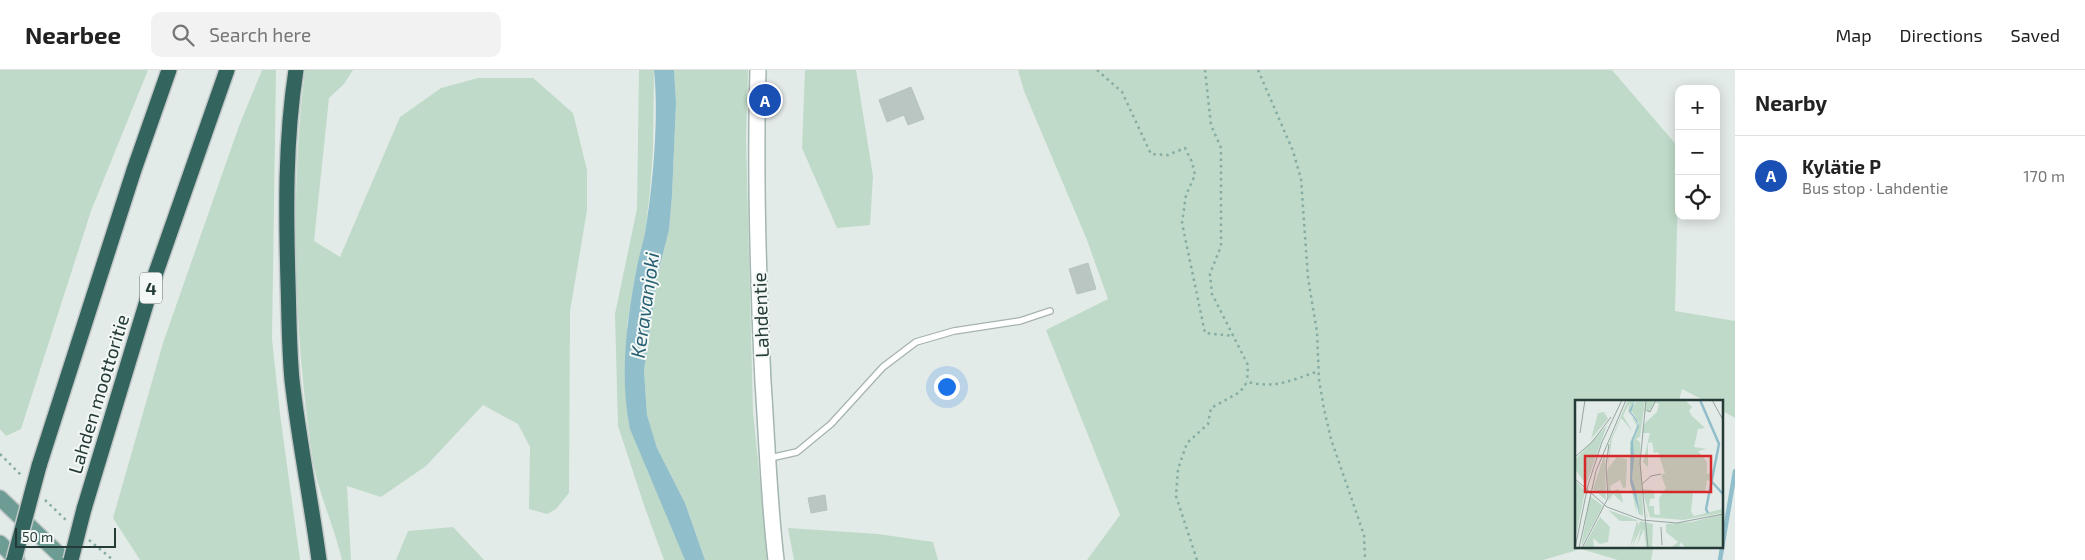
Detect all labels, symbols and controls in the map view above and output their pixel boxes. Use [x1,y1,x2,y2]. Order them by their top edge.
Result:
search box [151,12,501,57]
text: Nearbee [25,20,121,49]
icon: search [169,21,197,49]
text: Search here [209,23,311,46]
text: Map [1835,24,1872,46]
text: Directions [1900,24,1983,46]
text: Saved [2011,24,2060,46]
pin: A [749,81,781,119]
map controls [1675,85,1720,220]
button: + [1675,85,1720,130]
text: Nearby [1755,90,1827,115]
button: − [1675,130,1720,175]
text: Kylätie P [1802,155,1881,178]
text: A [1766,166,1776,185]
text: 170 m [2023,166,2065,185]
button: locate [1675,175,1720,220]
text: Bus stop · Lahdentie [1802,178,1948,197]
water label: Keravanjoki [625,250,663,359]
road number: 4 [140,272,162,304]
street label: Lahdentie [747,272,773,358]
street label: Lahden moottoritie [63,311,133,477]
your location [934,374,960,400]
inset map [1575,400,1722,548]
scale bar [15,525,116,548]
text: 50 m [22,528,53,545]

